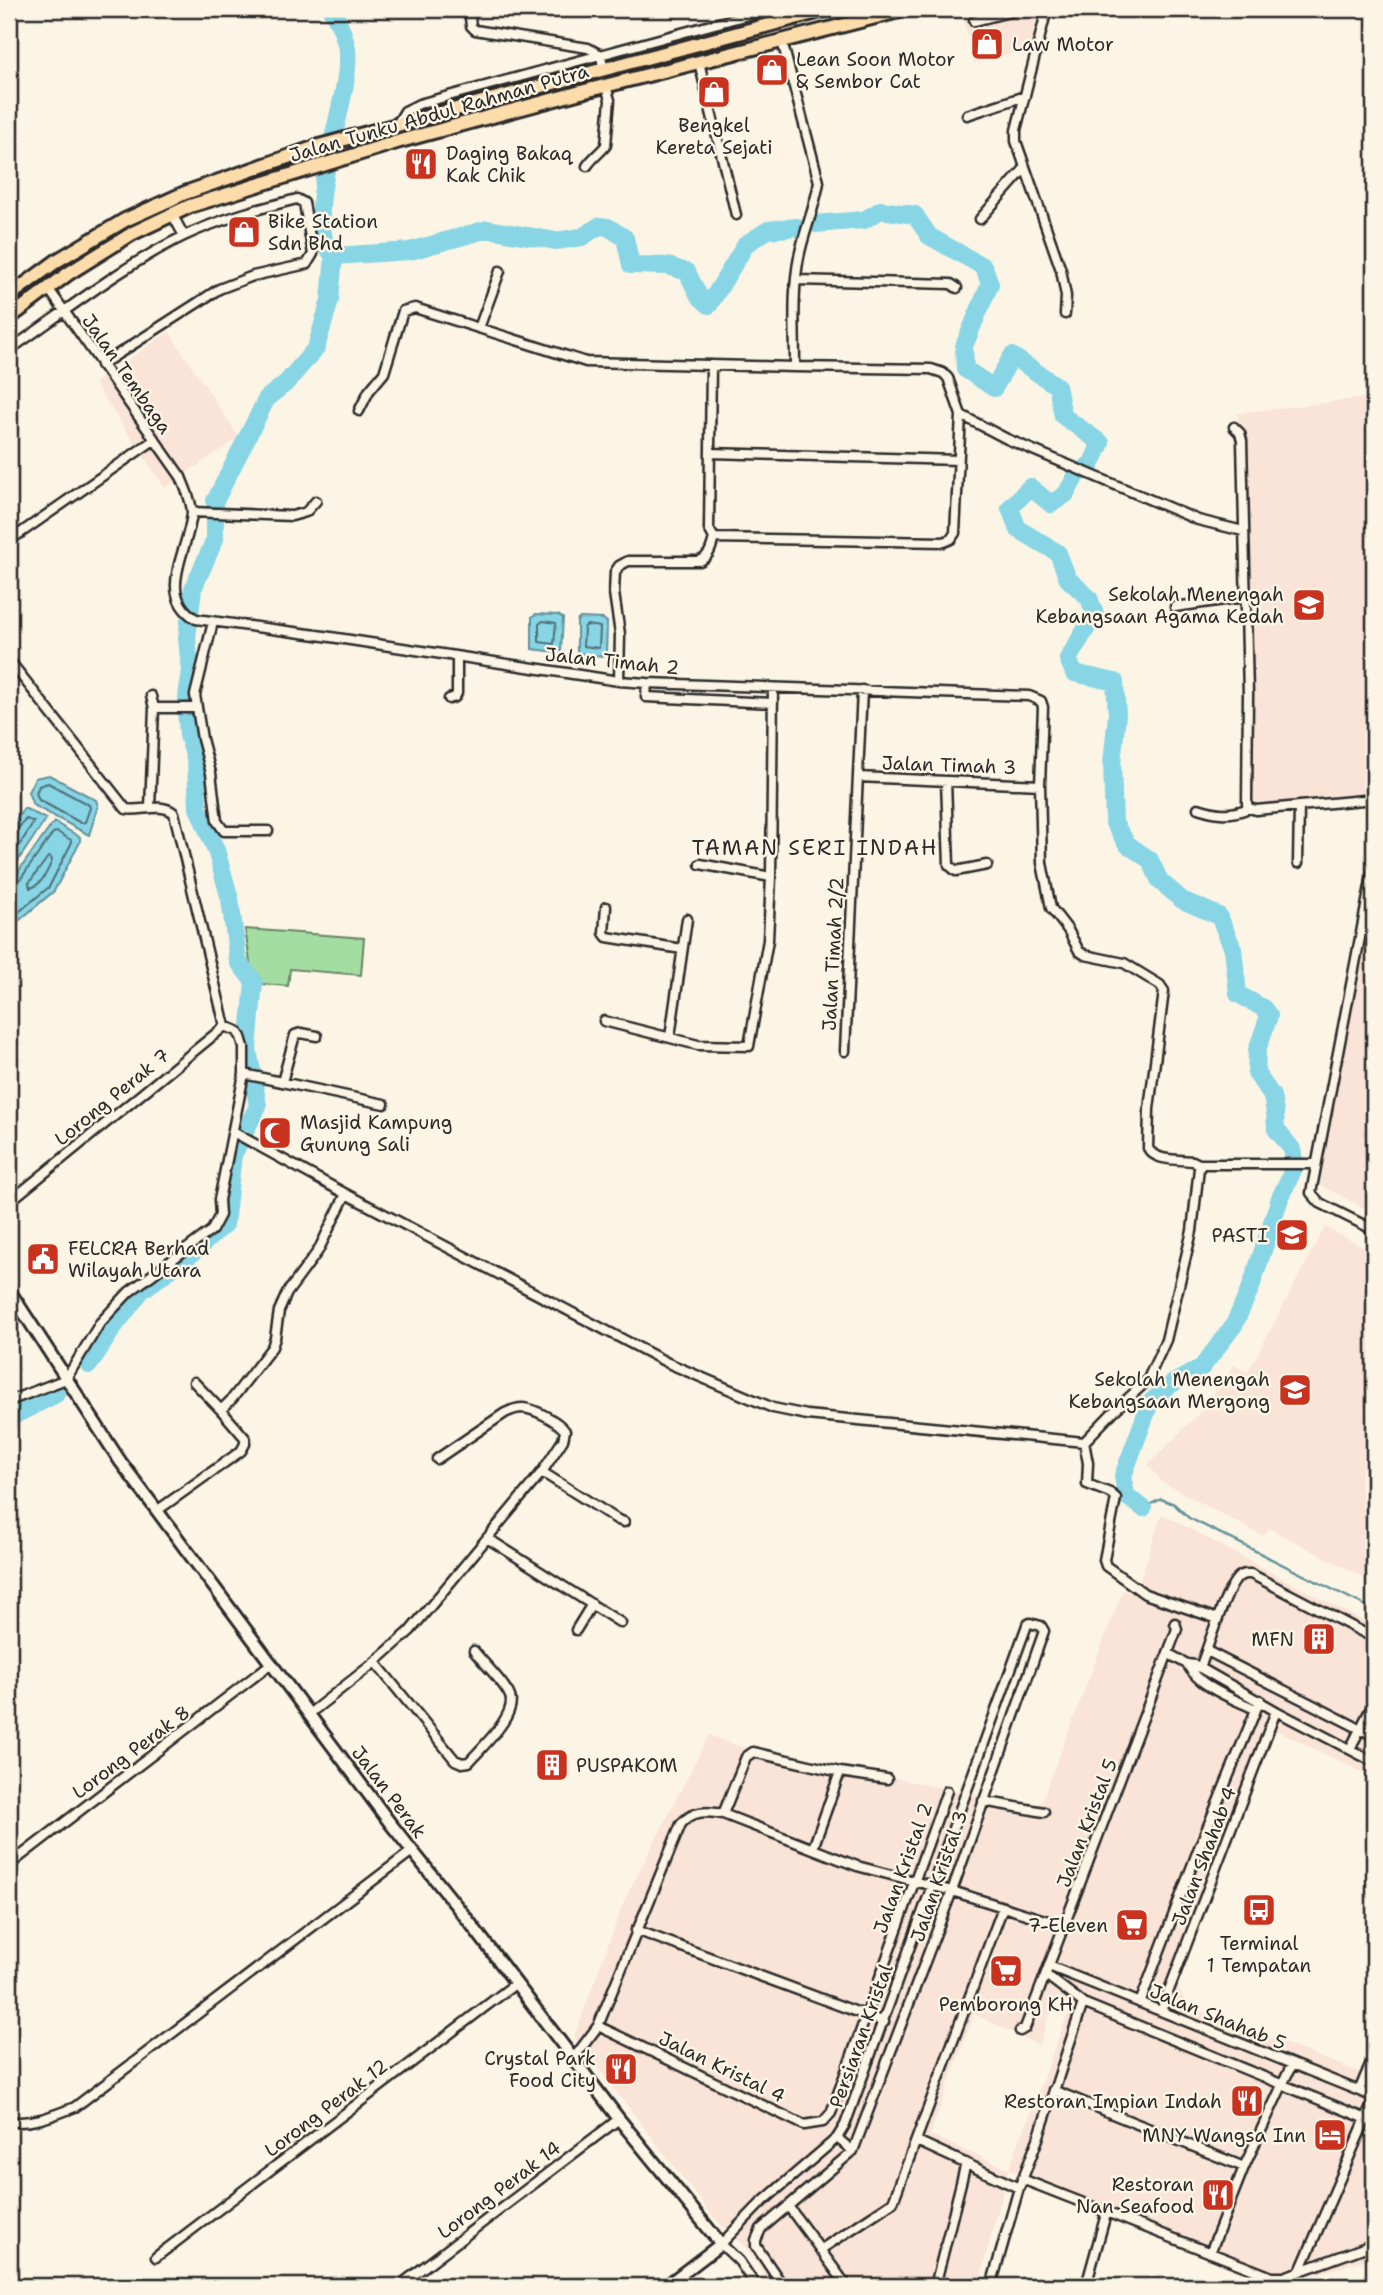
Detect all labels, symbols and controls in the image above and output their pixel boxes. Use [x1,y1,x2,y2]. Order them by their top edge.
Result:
shop icon: Law Motor [968,25,1006,63]
place label: Law Motor [1012,32,1114,57]
place label: Lean Soon Motor & Sembor Cat [796,47,955,94]
shop icon: Lean Soon Motor & Sembor Cat [753,51,791,89]
street label: Jalan Tunku Abdul Rahman Putra [286,58,592,168]
shop icon: Bengkel Kereta Sejati [695,73,733,111]
place label: Bengkel Kereta Sejati [655,113,773,160]
place label: Daging Bakaq Kak Chik [446,141,574,188]
restaurant icon: Daging Bakaq Kak Chik [402,145,440,183]
place label: Bike Station Sdn Bhd [268,209,378,256]
shop icon: Bike Station Sdn Bhd [225,213,263,251]
street label: Jalan Tembaga [76,309,178,439]
place label: Sekolah Menengah Kebangsaan Agama Kedah [1035,582,1284,629]
school or university icon: Sekolah Menengah Kebangsaan Agama Kedah [1290,586,1328,624]
street label: Jalan Timah 2 [544,642,680,680]
street label: Jalan Timah 3 [881,750,1017,780]
district label: TAMAN SERI INDAH [692,834,938,862]
street label: Jalan Timah 2/2 [816,876,850,1032]
street label: Lorong Perak 7 [49,1043,175,1151]
place label: Masjid Kampung Gunung Sali [300,1110,452,1157]
mosque icon: Masjid Kampung Gunung Sali [256,1114,294,1152]
school or university icon: PASTI [1273,1216,1311,1254]
place label: PASTI [1211,1223,1268,1248]
place label: FELCRA Berhad Wilayah Utara [68,1236,209,1283]
public building icon: FELCRA Berhad Wilayah Utara [24,1240,62,1278]
place label: Sekolah Menengah Kebangsaan Mergong [1068,1367,1270,1414]
school or university icon: Sekolah Menengah Kebangsaan Mergong [1276,1371,1314,1409]
building icon: MFN [1300,1620,1338,1658]
place label: MFN [1251,1627,1294,1652]
street label: Lorong Perak 8 [67,1700,195,1804]
street label: Jalan Perak [346,1741,432,1843]
building icon: PUSPAKOM [533,1746,571,1784]
place label: PUSPAKOM [576,1753,677,1778]
street label: Jalan Kristal 5 [1051,1755,1123,1891]
street label: Jalan Shahab 4 [1166,1783,1242,1929]
street label: Jalan Kristal 2 [868,1799,938,1937]
street label: Jalan Kristal 3 [905,1807,973,1945]
bus stop icon: Terminal 1 Tempatan [1240,1891,1278,1929]
supermarket icon: 7-Eleven [1113,1906,1151,1944]
place label: 7-Eleven [1028,1913,1108,1938]
place label: Terminal 1 Tempatan [1207,1931,1311,1978]
supermarket icon: Pemborong KH [987,1952,1025,1990]
street label: Persiaran Kristal [823,1960,899,2111]
street label: Jalan Shahab 5 [1146,1978,1290,2056]
place label: Pemborong KH [939,1992,1073,2017]
street label: Jalan Kristal 4 [655,2026,789,2108]
place label: Crystal Park Food City [484,2046,596,2093]
restaurant icon: Crystal Park Food City [602,2050,640,2088]
street label: Lorong Perak 12 [259,2053,393,2163]
restaurant icon: Restoran Impian Indah [1228,2082,1266,2120]
place label: Restoran Impian Indah [1004,2089,1222,2114]
hotel icon: MNY Wangsa Inn [1311,2116,1349,2154]
place label: MNY Wangsa Inn [1142,2123,1306,2148]
street label: Lorong Perak 14 [432,2135,566,2245]
place label: Restoran Nan Seafood [1076,2172,1194,2219]
restaurant icon: Restoran Nan Seafood [1199,2176,1237,2214]

